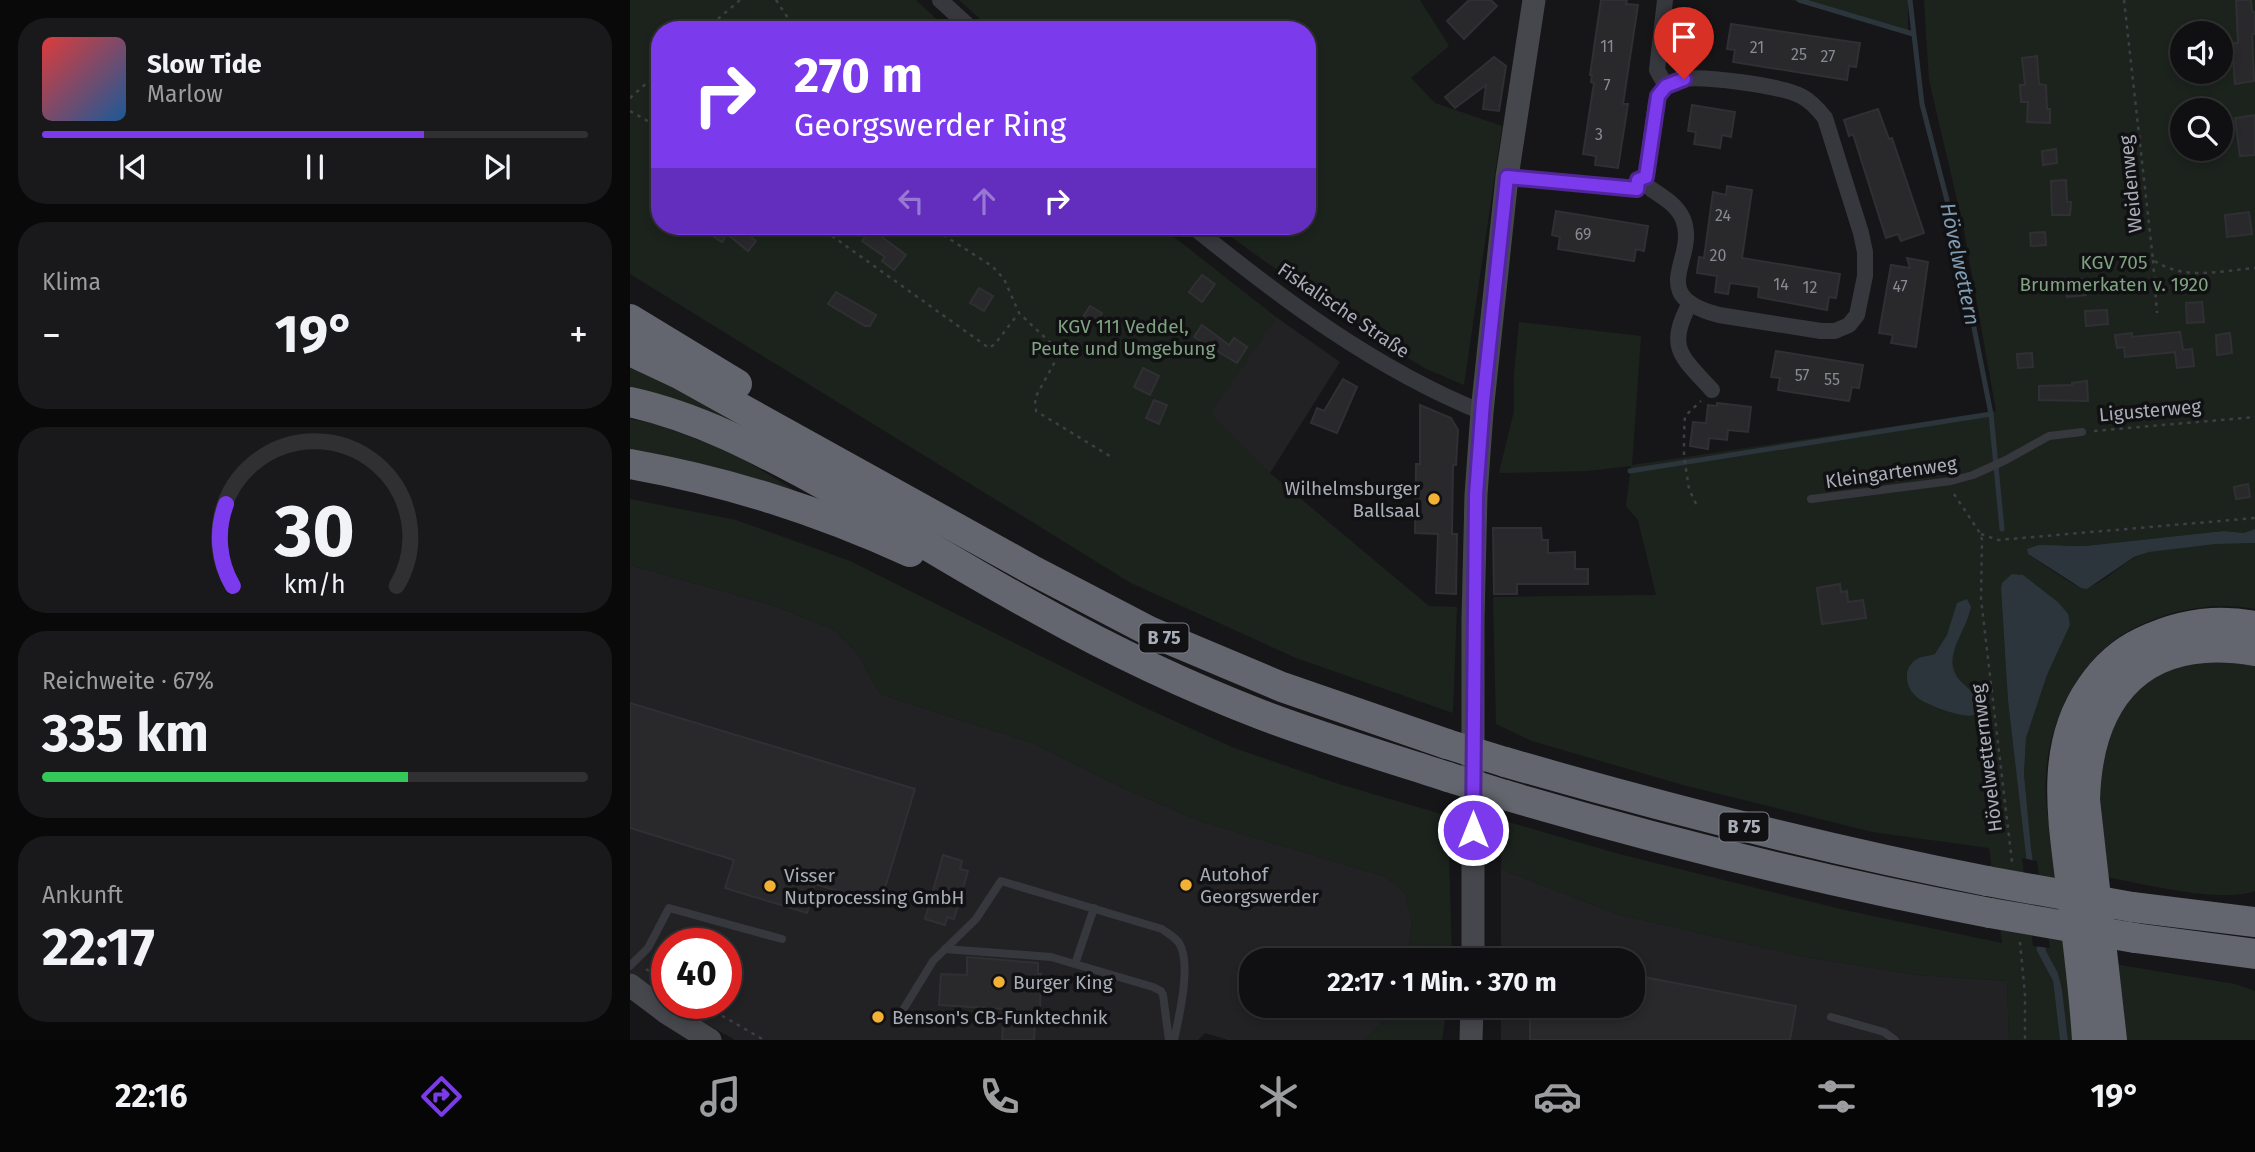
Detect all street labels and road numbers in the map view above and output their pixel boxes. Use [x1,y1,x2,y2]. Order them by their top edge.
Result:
street label: Weidenweg [2114,134,2147,234]
street label: Fiskalische Straße [1274,258,1414,363]
street label: Ligusterweg [2098,395,2202,426]
street label: Kleingartenweg [1824,452,1958,493]
road number: B 75 [1140,624,1188,652]
street label: Hövelwetternweg [1966,682,2007,833]
road number: B 75 [1720,812,1768,842]

